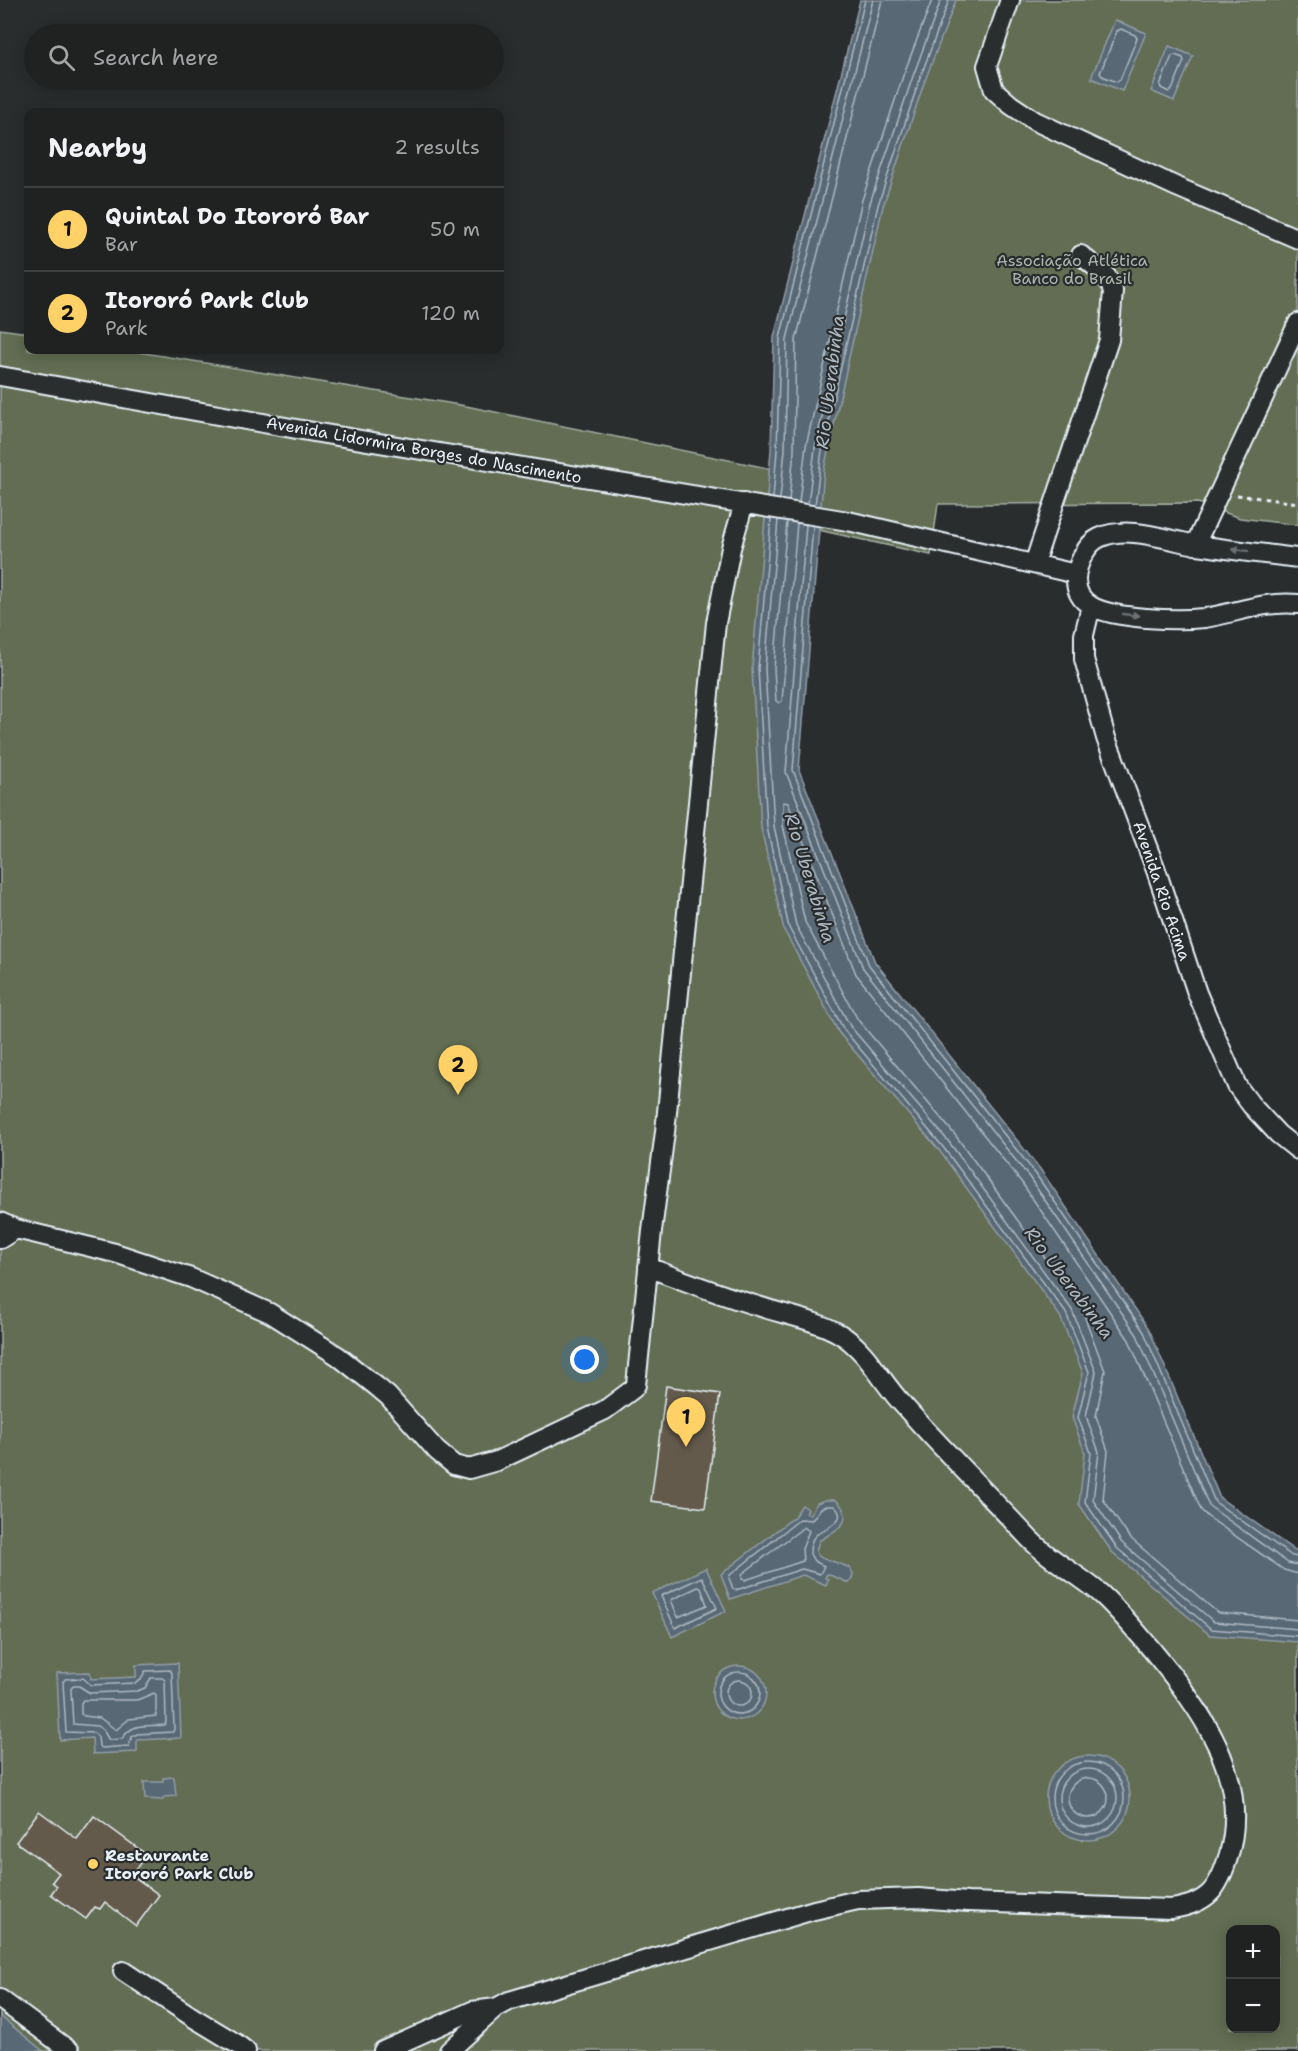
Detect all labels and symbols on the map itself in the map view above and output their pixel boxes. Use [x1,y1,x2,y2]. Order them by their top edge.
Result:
park label: Associação Atlética Banco do Brasil [996,250,1148,289]
water label: Rio Uberabinha [810,314,850,450]
street label: Avenida Lidormira Borges do Nascimento [265,412,583,488]
one-way arrow [1230,546,1249,555]
one-way arrow [1122,611,1141,620]
water label: Rio Uberabinha [779,810,841,946]
street label: Avenida Rio Acima [1128,819,1196,963]
pin: 2 [438,1046,478,1095]
water label: Rio Uberabinha [1019,1222,1119,1344]
your location [570,1345,599,1374]
pin: 1 [666,1398,706,1447]
place label: Restaurante Itororó Park Club [105,1845,253,1884]
marker: Restaurante Itororó Park Club [86,1857,100,1871]

